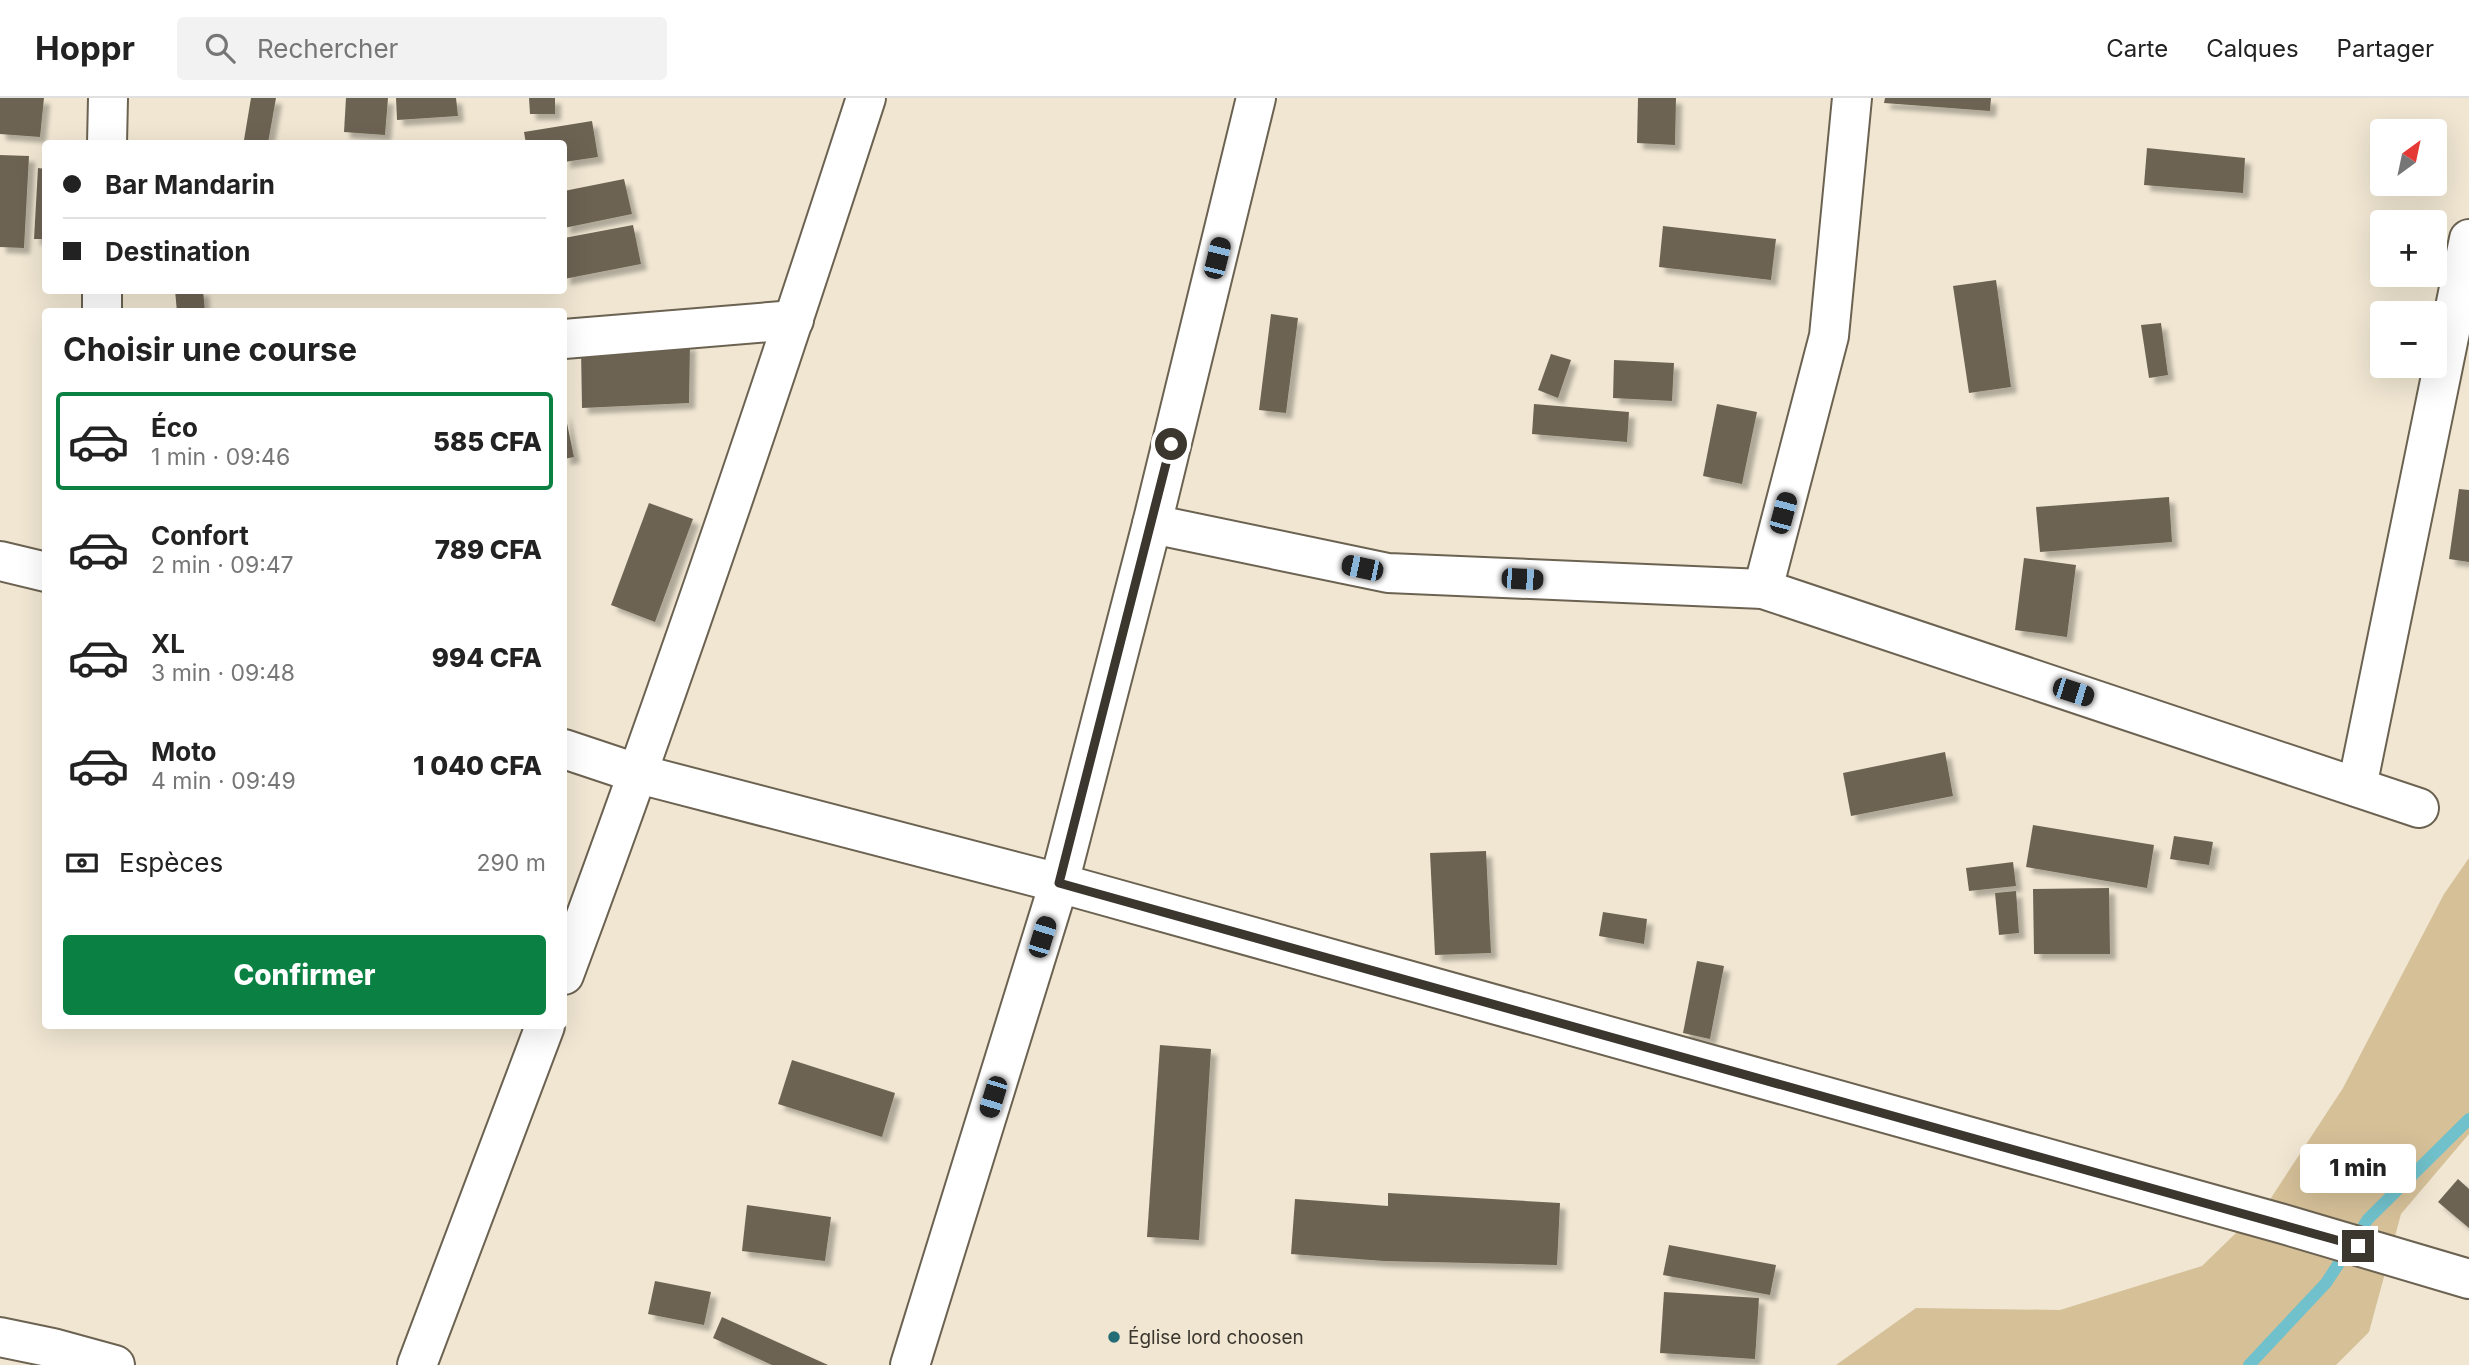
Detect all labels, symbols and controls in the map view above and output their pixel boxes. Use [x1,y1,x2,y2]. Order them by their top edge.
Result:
search box [177,17,667,80]
text: Hoppr [35,28,135,68]
icon: search [201,29,239,67]
text: Rechercher [257,33,398,64]
text: Carte [2106,34,2168,63]
text: Calques [2206,34,2299,63]
text: Partager [2337,34,2434,63]
north arrow [2370,119,2446,196]
map controls [2370,119,2447,378]
text: Bar Mandarin [105,169,275,200]
button: + [2370,210,2447,287]
car [1202,235,1233,281]
text: Destination [105,236,250,267]
button: − [2370,301,2447,378]
text: Choisir une course [63,330,357,369]
icon: car [67,410,130,473]
text: Éco [151,412,198,443]
text: 585 CFA [433,426,542,457]
route start [1155,428,1187,460]
text: 1 min · 09:46 [151,443,290,471]
car [1768,490,1799,536]
icon: car [67,518,130,581]
text: Confort [151,520,249,551]
text: 789 CFA [435,534,542,565]
text: 2 min · 09:47 [151,551,294,579]
car [1340,553,1385,583]
car [1501,567,1544,591]
icon: car [67,626,130,689]
text: XL [151,628,185,659]
text: 994 CFA [432,642,542,673]
text: 3 min · 09:48 [151,659,295,687]
car [2050,676,2097,708]
icon: car [67,734,130,797]
text: Moto [151,736,216,767]
text: 1 040 CFA [413,750,542,781]
text: 4 min · 09:49 [151,767,296,795]
icon: cash [63,844,101,882]
text: Espèces [119,847,223,878]
text: 290 m [477,849,546,877]
car [1026,914,1059,960]
button: Confirmer [63,935,546,1015]
car [977,1074,1010,1120]
callout: 1 min [2300,1144,2416,1194]
text: 1 min [2329,1154,2387,1182]
route end [2342,1230,2374,1262]
place label: Église lord choosen [1128,1325,1304,1349]
marker: Église lord choosen [1106,1329,1122,1345]

